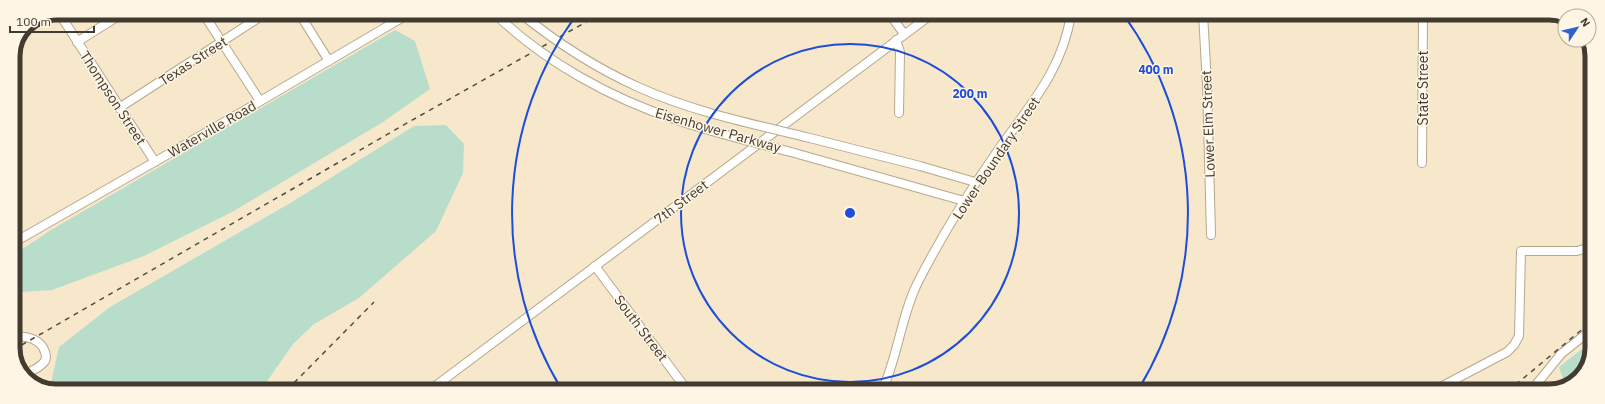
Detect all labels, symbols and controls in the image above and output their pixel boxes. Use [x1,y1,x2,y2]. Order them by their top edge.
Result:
scale bar [10,8,94,34]
north arrow [1557,8,1597,48]
text: 100 m [16,14,51,29]
text: N [1577,15,1593,30]
street label: Texas Street [156,32,231,90]
street label: Thompson Street [76,48,150,148]
street label: State Street [1414,51,1432,125]
text: 400 m [1138,62,1174,77]
street label: Lower Elm Street [1197,70,1219,178]
text: 200 m [952,86,988,101]
street label: Lower Boundary Street [948,93,1044,223]
street label: Waterville Road [165,97,259,161]
street label: Eisenhower Parkway [653,103,783,157]
street label: 7th Street [650,176,712,228]
centre of rings [843,206,857,220]
street label: South Street [610,291,672,365]

